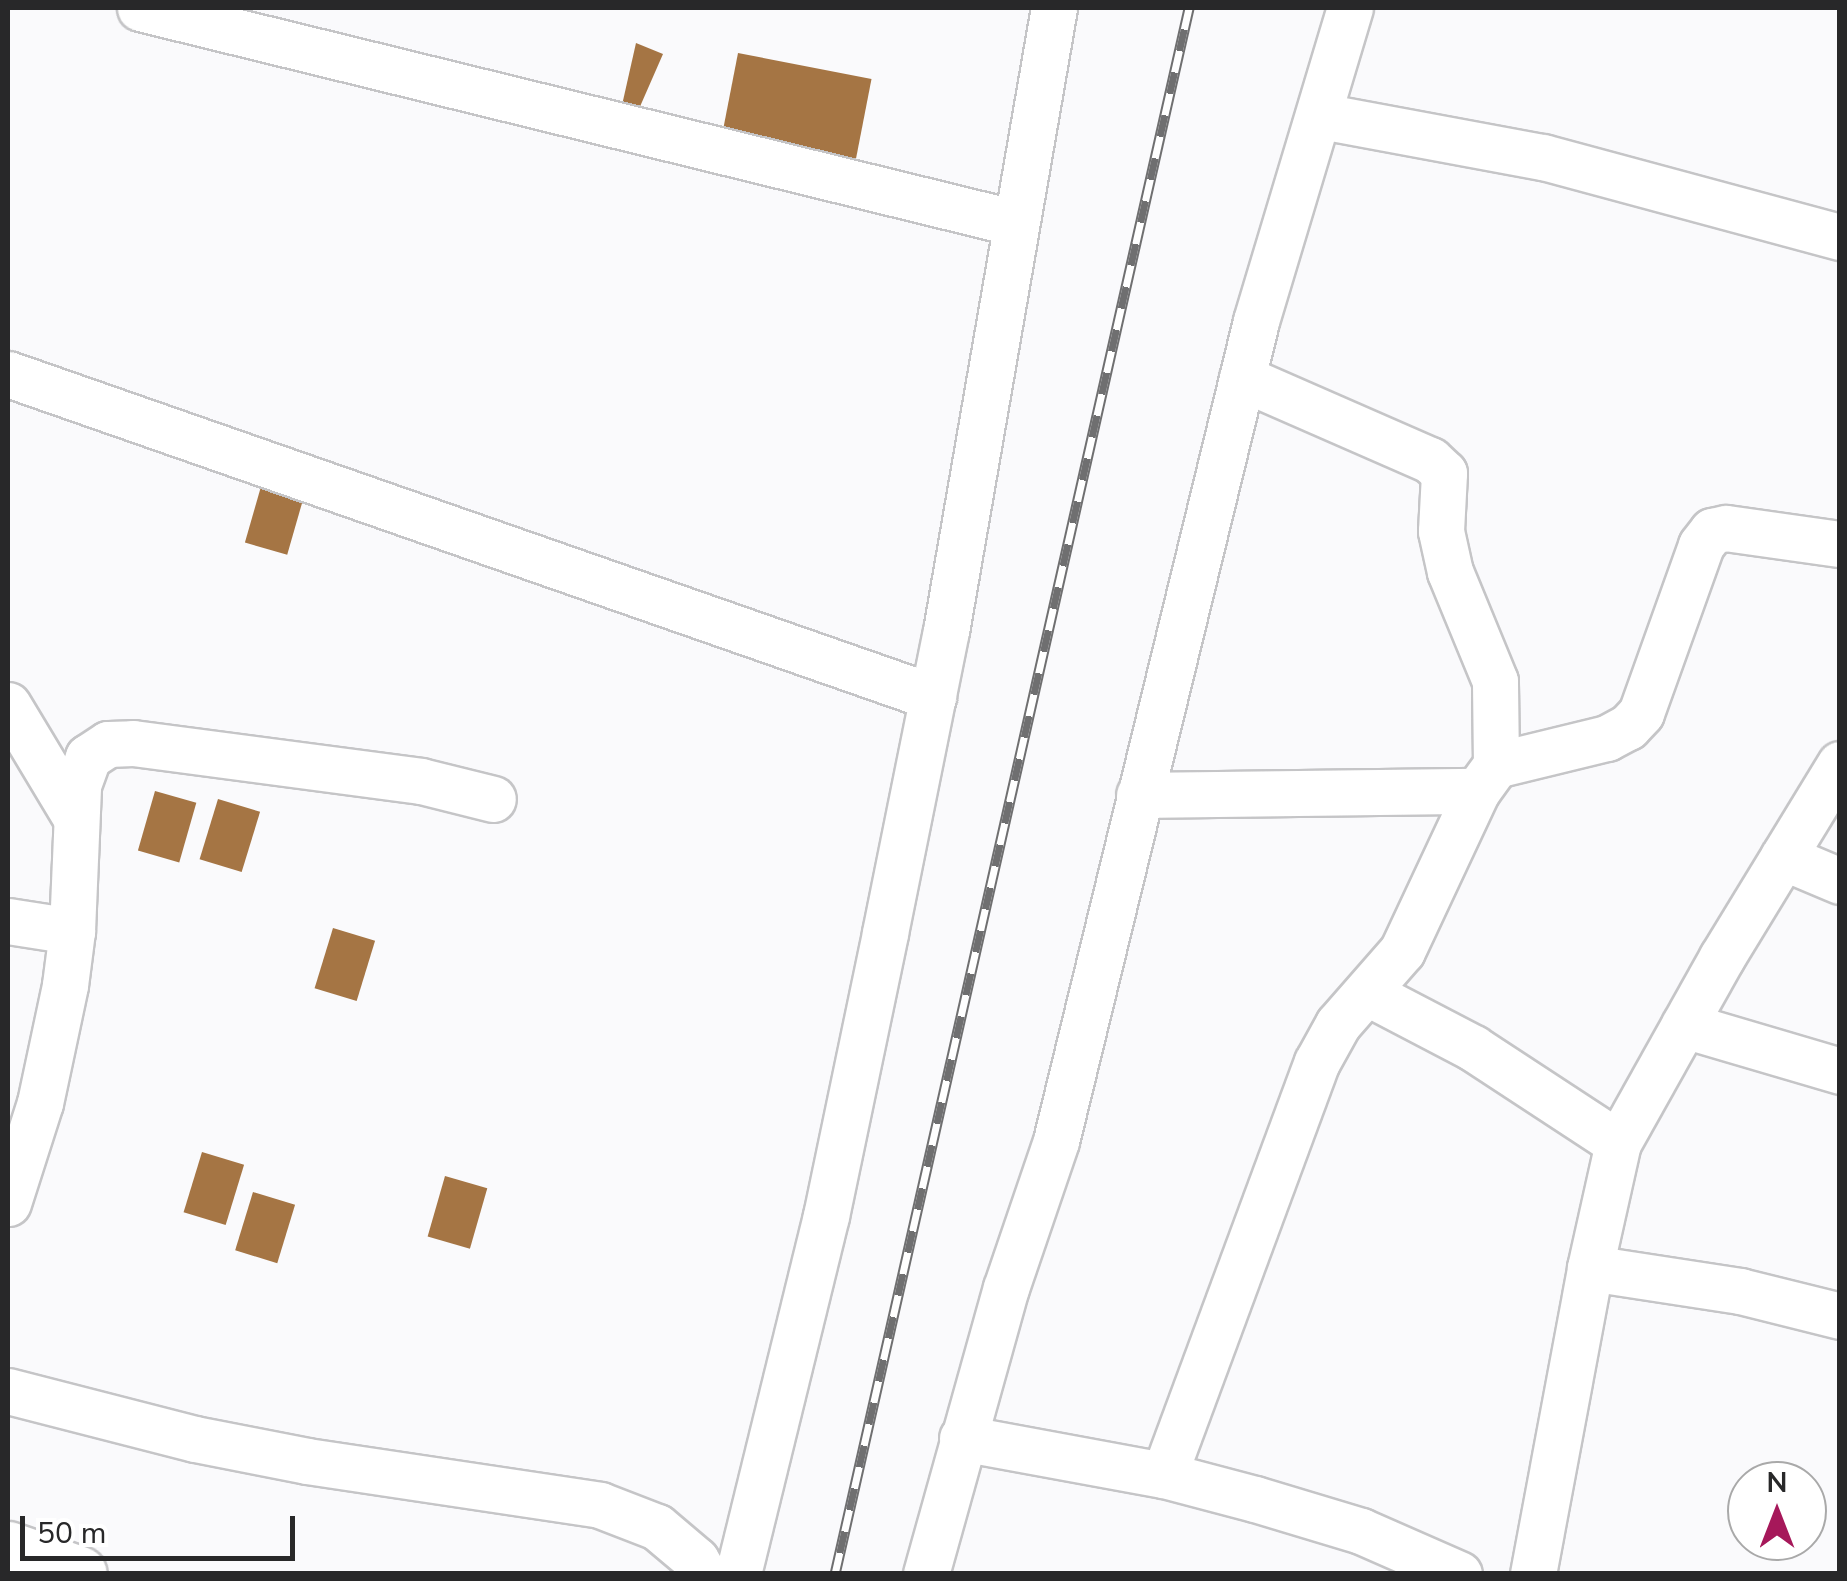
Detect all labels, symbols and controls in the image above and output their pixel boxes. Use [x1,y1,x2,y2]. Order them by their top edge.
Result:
north arrow [1727,1461,1827,1561]
text: N [1767,1464,1787,1502]
scale bar [25,1496,300,1558]
text: 50 m [37,1513,106,1554]

